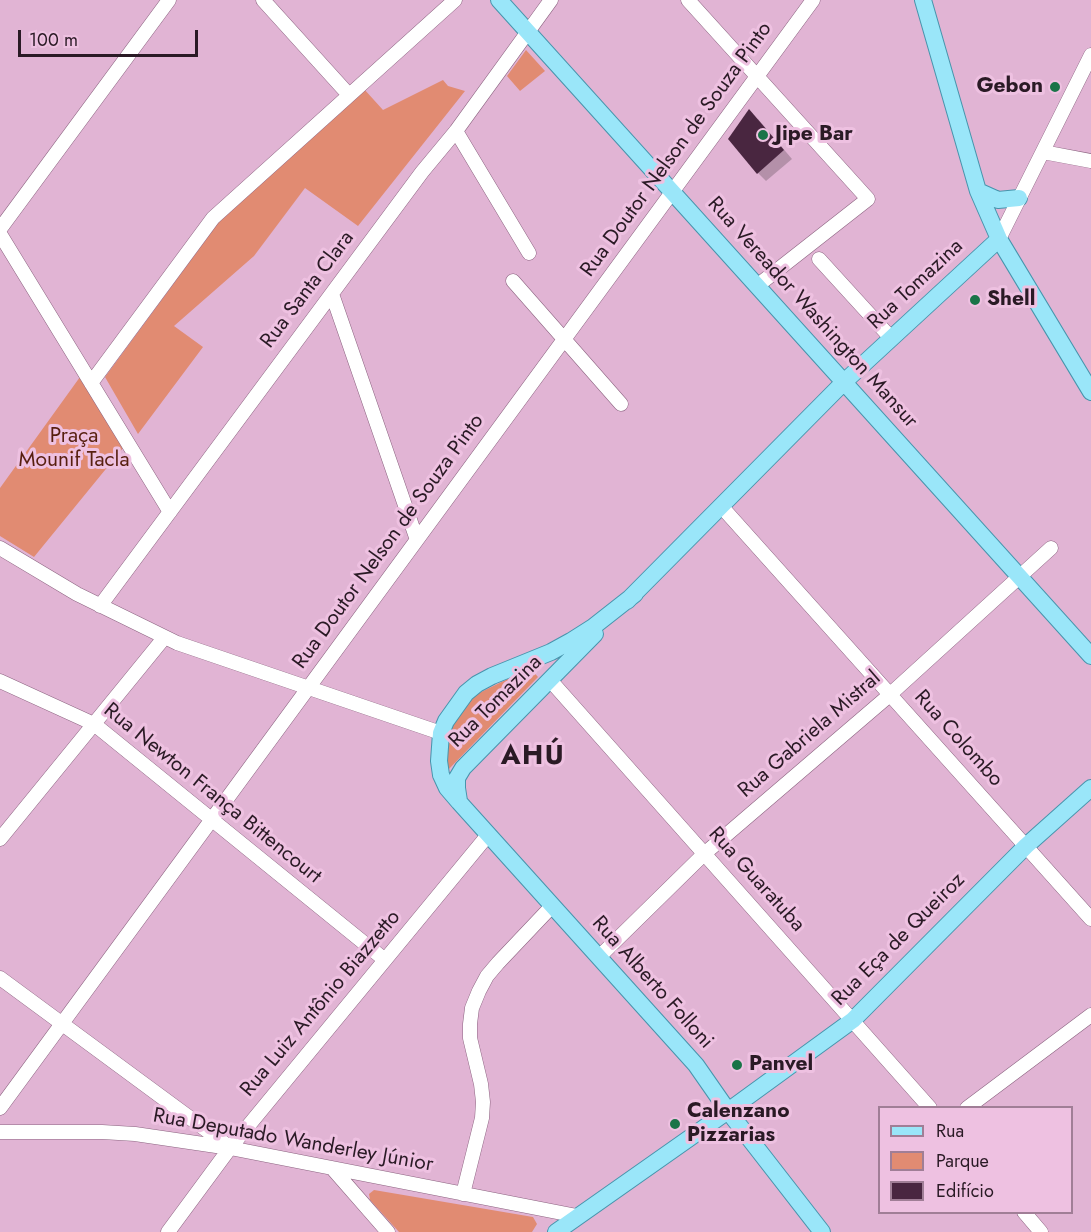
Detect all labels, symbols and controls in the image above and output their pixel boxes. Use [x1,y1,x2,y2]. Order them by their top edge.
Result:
scale bar [21,18,201,56]
street label: Rua Doutor Nelson de Souza Pinto [576,18,778,282]
text: 100 m [29,27,78,53]
place label: Gebon [976,74,1043,100]
marker: Gebon [1048,80,1062,94]
place label: Jipe Bar [775,122,853,148]
marker: Jipe Bar [756,128,770,142]
street label: Rua Vereador Washington Mansur [701,192,923,434]
street label: Rua Santa Clara [256,227,360,353]
street label: Rua Tomazina [863,235,969,335]
place label: Shell [987,287,1035,313]
marker: Shell [968,293,982,307]
street label: Rua Doutor Nelson de Souza Pinto [288,410,490,674]
park label: Praça Mounif Tacla [18,424,130,474]
street label: Rua Tomazina [444,650,548,754]
street label: Rua Gabriela Mistral [734,666,886,804]
street label: Rua Colombo [908,686,1008,792]
street label: Rua Newton França Bittencourt [98,698,326,890]
district label: AHÚ [501,741,565,773]
street label: Rua Guaratuba [702,823,810,937]
street label: Rua Eça de Queiroz [827,868,971,1012]
street label: Rua Luiz Antônio Biazzetto [236,906,406,1102]
street label: Rua Alberto Folloni [586,912,718,1054]
place label: Panvel [749,1052,813,1078]
marker: Panvel [730,1058,744,1072]
place label: Calenzano Pizzarias [687,1099,790,1149]
street label: Rua Deputado Wanderley Júnior [151,1104,435,1178]
legend [878,1106,1073,1214]
marker: Calenzano Pizzarias [668,1117,682,1131]
text: Rua [936,1118,964,1144]
text: Parque [936,1148,989,1174]
text: Edifício [936,1178,994,1204]

